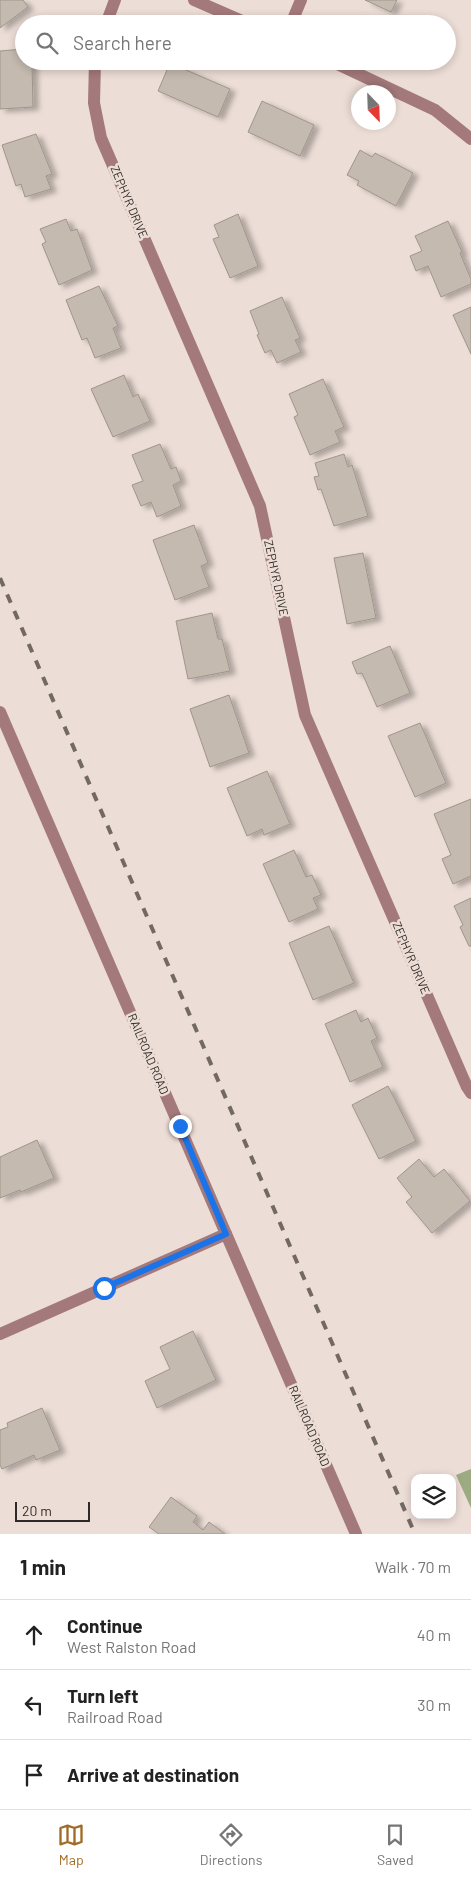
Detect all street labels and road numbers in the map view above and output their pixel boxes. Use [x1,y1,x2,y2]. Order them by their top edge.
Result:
street label: ZEPHYR DRIVE [108,163,151,240]
street label: ZEPHYR DRIVE [262,538,292,617]
street label: ZEPHYR DRIVE [390,919,433,996]
street label: RAILROAD ROAD [126,1011,172,1096]
street label: RAILROAD ROAD [287,1383,333,1468]

